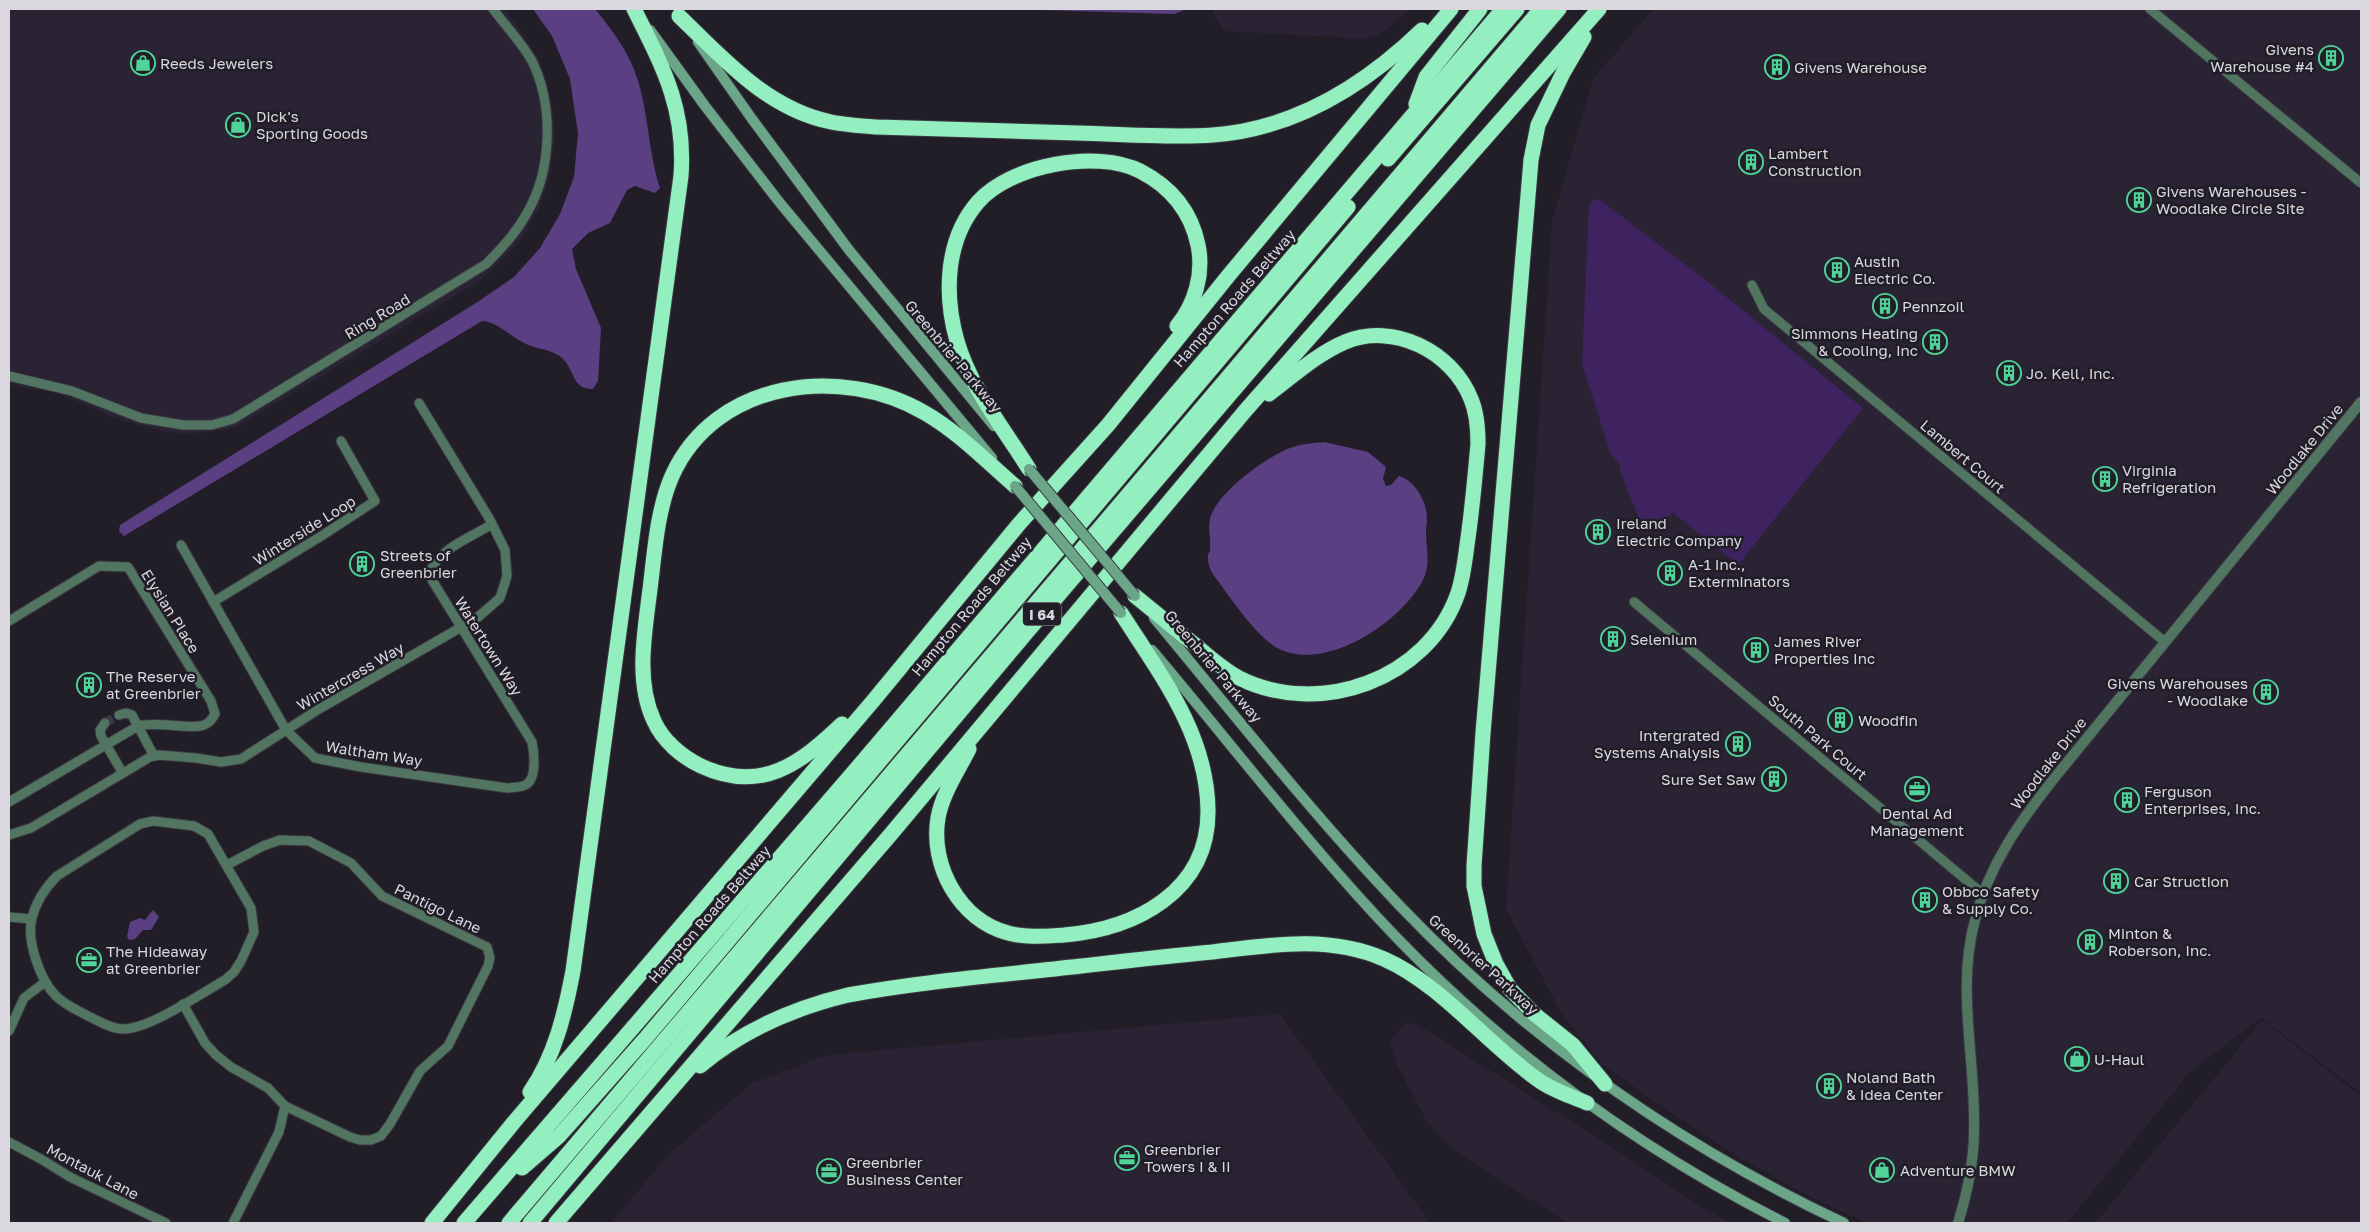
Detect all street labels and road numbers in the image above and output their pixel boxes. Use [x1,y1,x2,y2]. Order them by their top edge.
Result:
street label: Hampton Roads Beltway [1169,225,1299,371]
street label: Ring Road [341,289,413,343]
street label: Greenbrier Parkway [902,296,1007,416]
street label: Woodlake Drive [2262,400,2346,498]
street label: Lambert Court [1917,415,2009,497]
street label: Winterside Loop [249,491,359,569]
street label: Hampton Roads Beltway [907,532,1035,679]
street label: Elysian Place [138,566,204,656]
street label: Watertown Way [451,593,527,699]
road number: I 64 [1023,602,1061,626]
street label: Greenbrier Parkway [1162,606,1267,726]
street label: Wintercress Way [293,638,407,714]
street label: South Park Court [1765,690,1871,784]
street label: Woodlake Drive [2006,713,2090,813]
street label: Waltham Way [324,736,424,770]
street label: Hampton Roads Beltway [644,841,774,987]
street label: Pantigo Lane [392,879,485,937]
street label: Greenbrier Parkway [1425,910,1543,1018]
street label: Montauk Lane [44,1139,142,1203]

